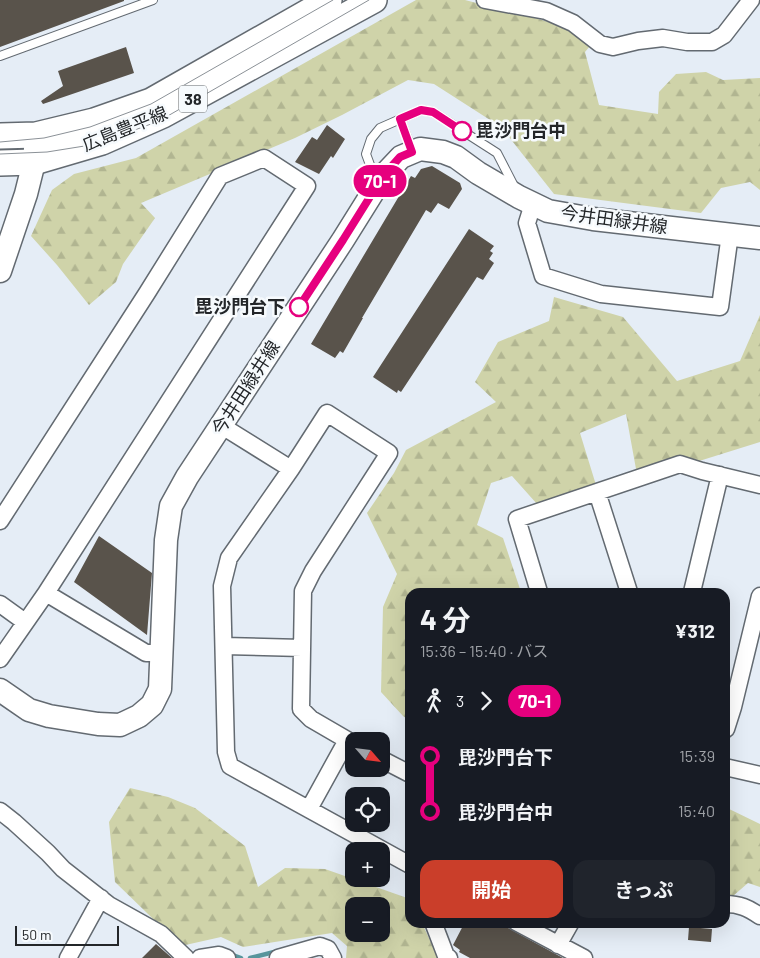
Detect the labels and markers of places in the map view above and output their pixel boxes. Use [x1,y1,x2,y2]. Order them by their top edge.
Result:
place label: 毘沙門台中 [476,119,566,141]
marker: 毘沙門台中 [452,121,472,141]
place label: 毘沙門台下 [195,295,285,317]
marker: 毘沙門台下 [289,297,309,317]

